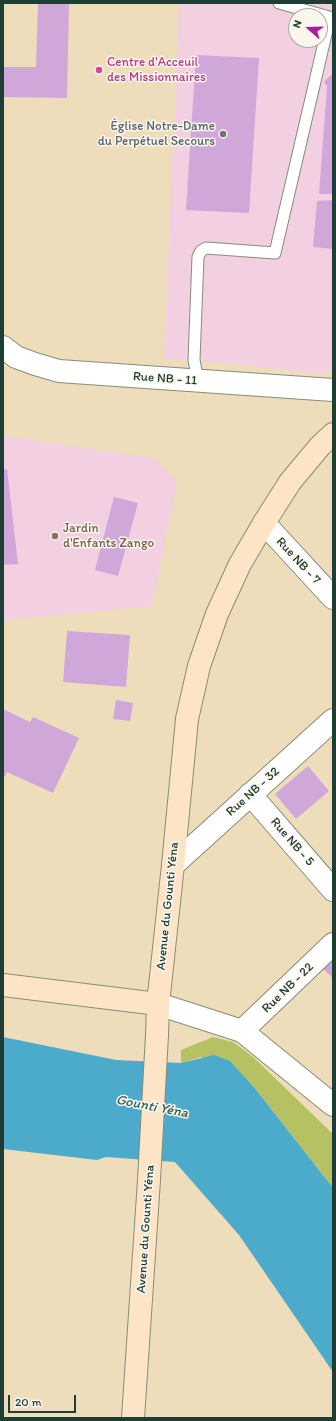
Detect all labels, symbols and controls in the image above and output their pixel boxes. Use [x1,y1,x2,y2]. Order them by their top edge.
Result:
north arrow [288,8,328,48]
text: N [290,18,305,30]
place label: Centre d'Acceuil des Missionnaires [107,55,206,86]
marker: Centre d'Acceuil des Missionnaires [94,65,104,75]
place label: Église Notre-Dame du Perpétuel Secours [98,119,215,150]
marker: Église Notre-Dame du Perpétuel Secours [218,129,228,139]
street label: Rue NB - 11 [132,369,198,389]
place label: Jardin d'Enfants Zango [63,521,154,552]
marker: Jardin d'Enfants Zango [50,531,60,541]
street label: Rue NB - 7 [272,534,324,588]
street label: Rue NB - 32 [223,764,283,820]
street label: Rue NB - 5 [267,815,317,869]
street label: Avenue du Gounti Yéna [154,841,182,971]
street label: Rue NB - 22 [259,960,317,1016]
water label: Gounti Yéna [114,1092,190,1122]
street label: Avenue du Gounti Yéna [134,1164,158,1294]
scale bar [10,1387,78,1413]
text: 20 m [15,1395,42,1409]

